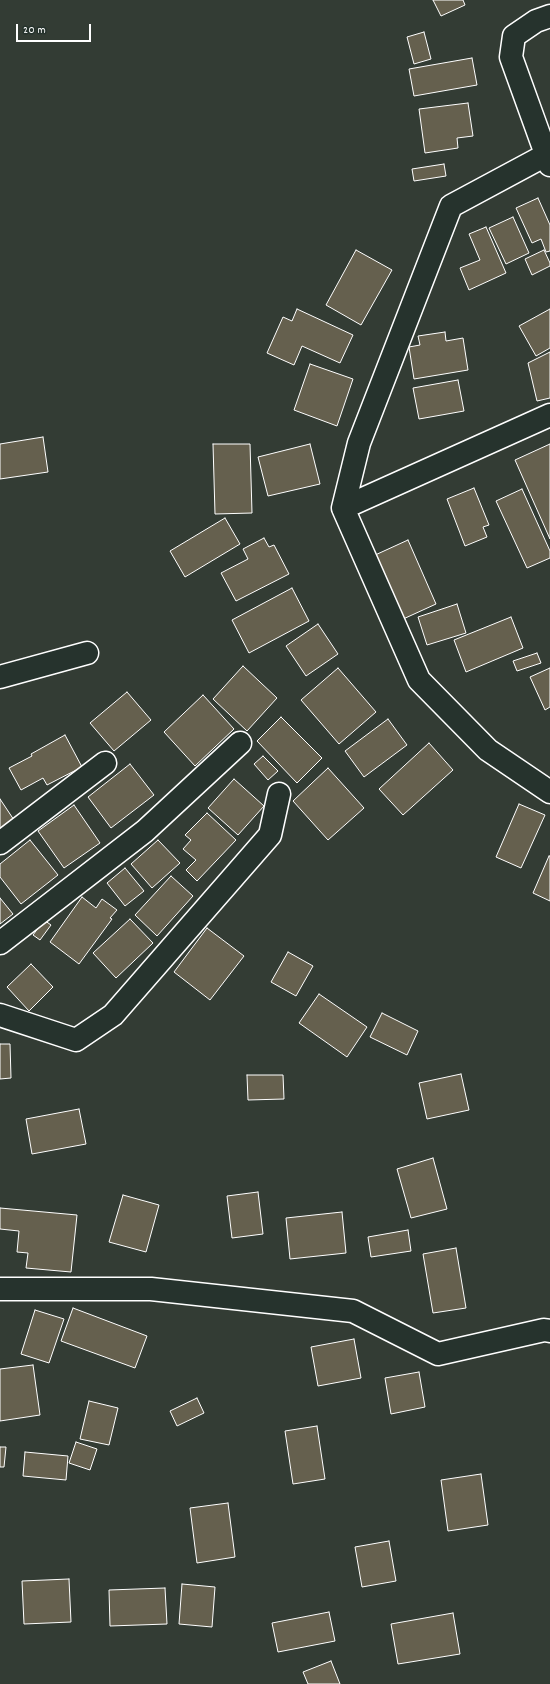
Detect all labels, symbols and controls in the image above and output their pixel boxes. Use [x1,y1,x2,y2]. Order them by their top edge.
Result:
scale bar [18,16,93,42]
text: 20 m [23,22,46,39]

